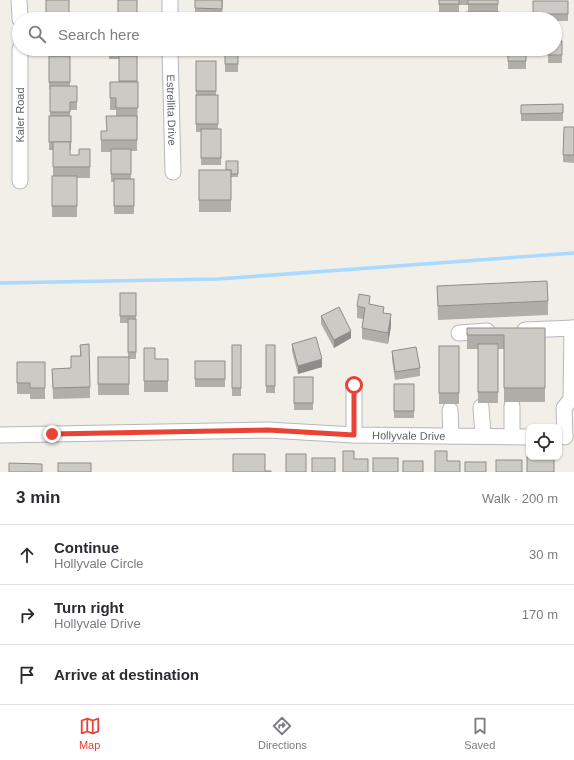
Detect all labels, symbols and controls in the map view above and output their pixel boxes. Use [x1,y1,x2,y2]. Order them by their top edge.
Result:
search box [12,12,562,56]
icon: search [26,23,48,45]
text: Search here [58,26,140,43]
street label: Estrellita Drive [165,74,178,146]
street label: Kaler Road [14,87,26,143]
route start [345,376,363,394]
map controls [526,424,562,460]
button: locate [526,424,562,460]
route end [43,425,61,443]
street label: Hollyvale Drive [372,429,446,442]
text: 3 min [16,488,60,507]
text: Walk · 200 m [482,491,558,506]
text: Continue [54,539,119,556]
icon: ahead [16,544,38,566]
text: 30 m [529,547,558,562]
text: Hollyvale Circle [54,556,144,571]
text: Turn right [54,599,124,616]
icon: right [16,604,38,626]
text: 170 m [522,607,558,622]
text: Hollyvale Drive [54,616,141,631]
icon: arrive [16,664,38,686]
text: Arrive at destination [54,666,199,683]
tab: Map [79,715,101,751]
tab: Directions [258,715,307,751]
tab: Saved [464,715,495,751]

